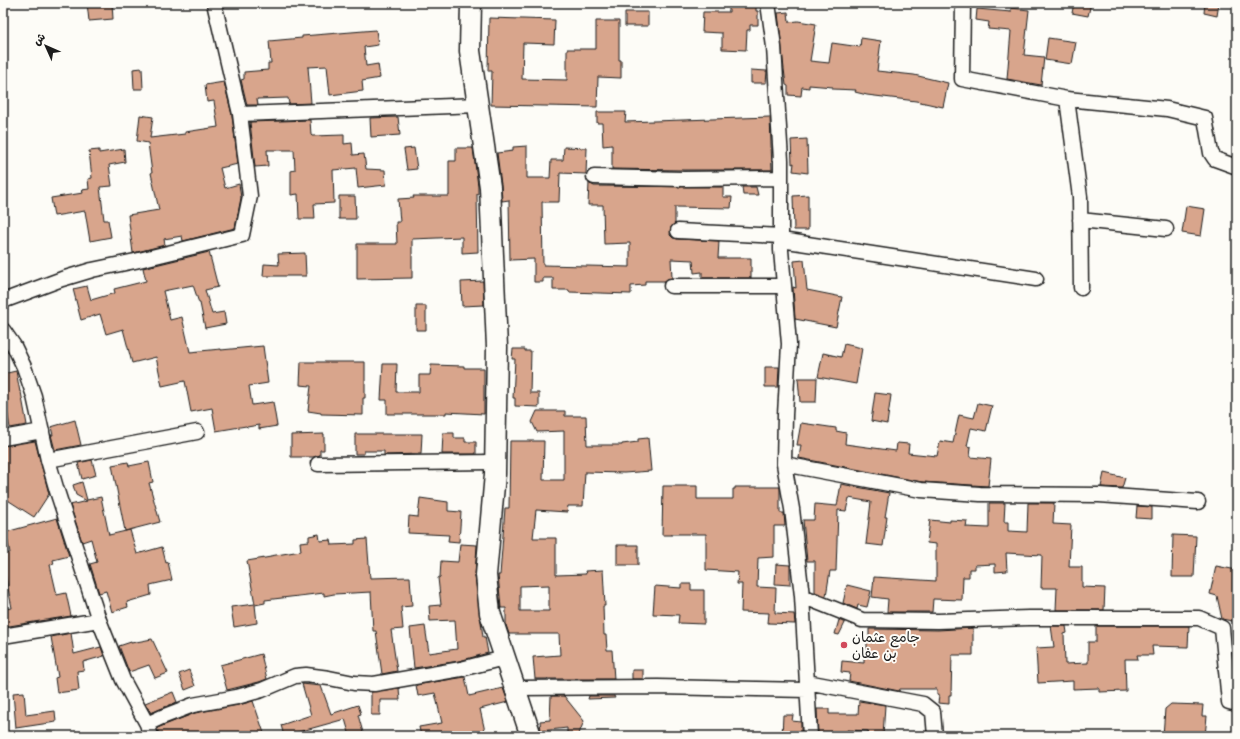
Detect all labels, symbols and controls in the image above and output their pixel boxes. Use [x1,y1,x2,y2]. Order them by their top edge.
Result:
north arrow [26,26,66,66]
text: ش [30,30,49,49]
place label: جامع عثمان بن عفان [852,628,920,662]
marker: جامع عثمان بن عفان [839,640,849,650]

